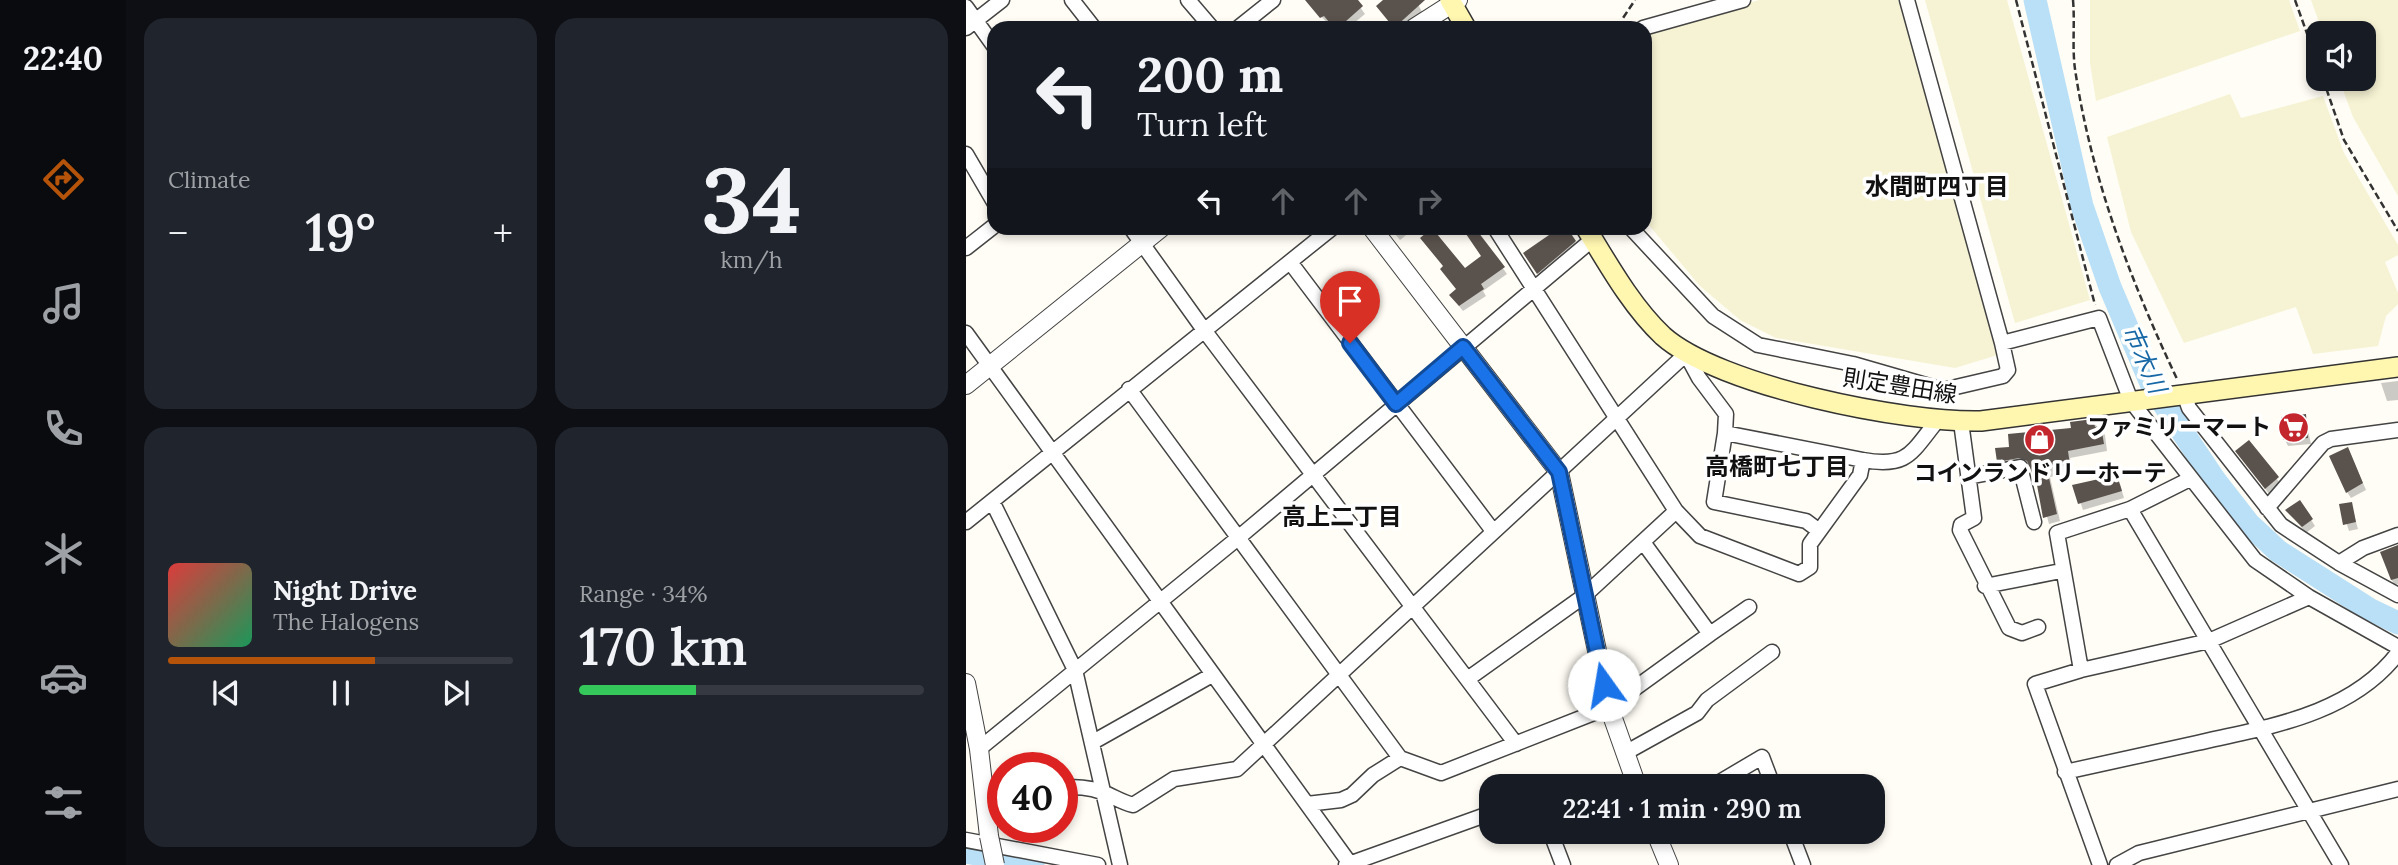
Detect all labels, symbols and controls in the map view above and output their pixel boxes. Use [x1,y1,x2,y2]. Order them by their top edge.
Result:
map controls [2306,21,2376,91]
button: sound [2306,21,2376,91]
text: 22:40 [23,38,103,79]
text: 200 m [1137,43,1283,105]
icon: left [1022,49,1113,140]
text: Turn left [1137,104,1267,145]
text: 34 [701,141,802,258]
icon: directions [39,155,88,204]
text: Climate [168,165,250,194]
district label: 水間町四丁目 [1865,171,2009,202]
icon: left [1191,182,1229,220]
icon: ahead [1264,182,1302,220]
icon: ahead [1337,182,1375,220]
icon: right [1410,182,1448,220]
text: 19° [305,199,376,265]
text: − [168,209,188,257]
text: + [493,209,513,257]
text: km/h [720,245,783,274]
pin [1320,271,1380,343]
icon: music [39,279,88,328]
icon: arrive [1331,282,1369,320]
water label: 市木川 [2116,320,2174,401]
street label: 則定豊田線 [1841,362,1959,409]
icon: phone [39,404,88,453]
supermarket icon: ファミリーマート [2277,410,2311,444]
place label: ファミリーマート [2087,412,2271,441]
shop icon: コインランドリーホーテ [2023,422,2057,456]
district label: 高橋町七丁目 [1705,451,1849,482]
place label: コインランドリーホーテ [1914,458,2167,487]
district label: 高上二丁目 [1282,501,1402,532]
icon: climate [39,529,88,578]
text: Night Drive [273,574,417,607]
text: Range · 34% [579,579,707,608]
text: The Halogens [273,607,419,636]
text: 170 km [579,613,747,679]
position arrow [1567,648,1641,722]
icon: car [39,653,88,702]
icon: previous [207,674,245,712]
icon: pause [322,674,360,712]
icon: next [437,674,475,712]
speed limit sign: 40 [987,752,1078,843]
icon: filters [39,778,88,827]
text: 22:41 · 1 min · 290 m [1562,792,1802,825]

